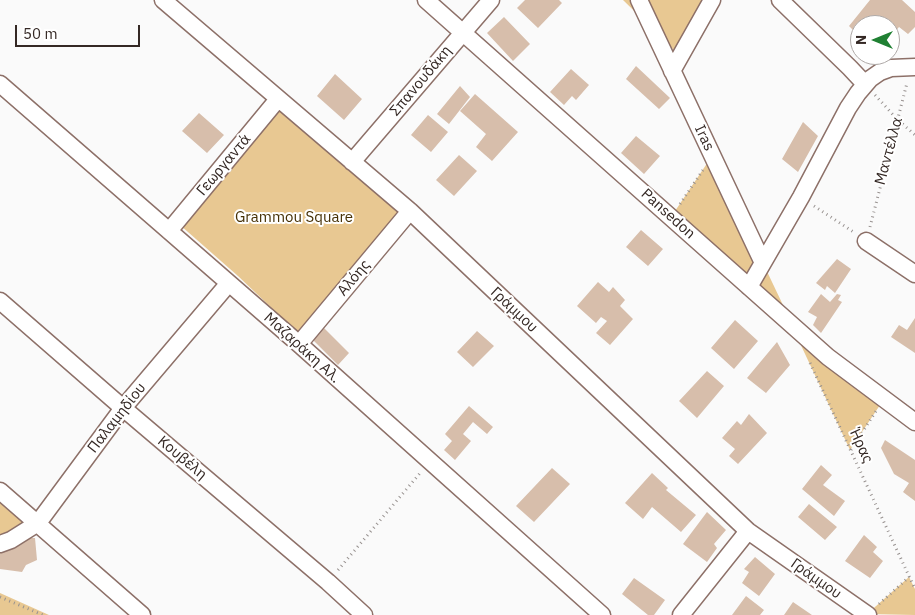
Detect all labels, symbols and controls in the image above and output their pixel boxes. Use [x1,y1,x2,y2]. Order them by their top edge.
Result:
scale bar [18,15,142,47]
north arrow [850,15,900,65]
text: 50 m [23,24,58,43]
text: N [852,35,870,45]
street label: Σπανουδάκη [386,42,456,120]
street label: Μαντέλλα [871,115,907,187]
street label: Iras [690,122,718,154]
street label: Γεωργαντά [193,131,255,199]
street label: Pansedon [637,185,699,243]
park label: Grammou Square [235,209,353,227]
street label: Αλόης [334,256,374,300]
street label: Γράμμου [487,284,541,336]
street label: Μαζαράκη Αλ. [260,309,344,387]
street label: Παλαμηδίου [84,379,150,457]
street label: Ήρας [845,426,877,466]
street label: Κουβέλη [154,432,210,484]
street label: Γράμμου [787,555,845,603]

